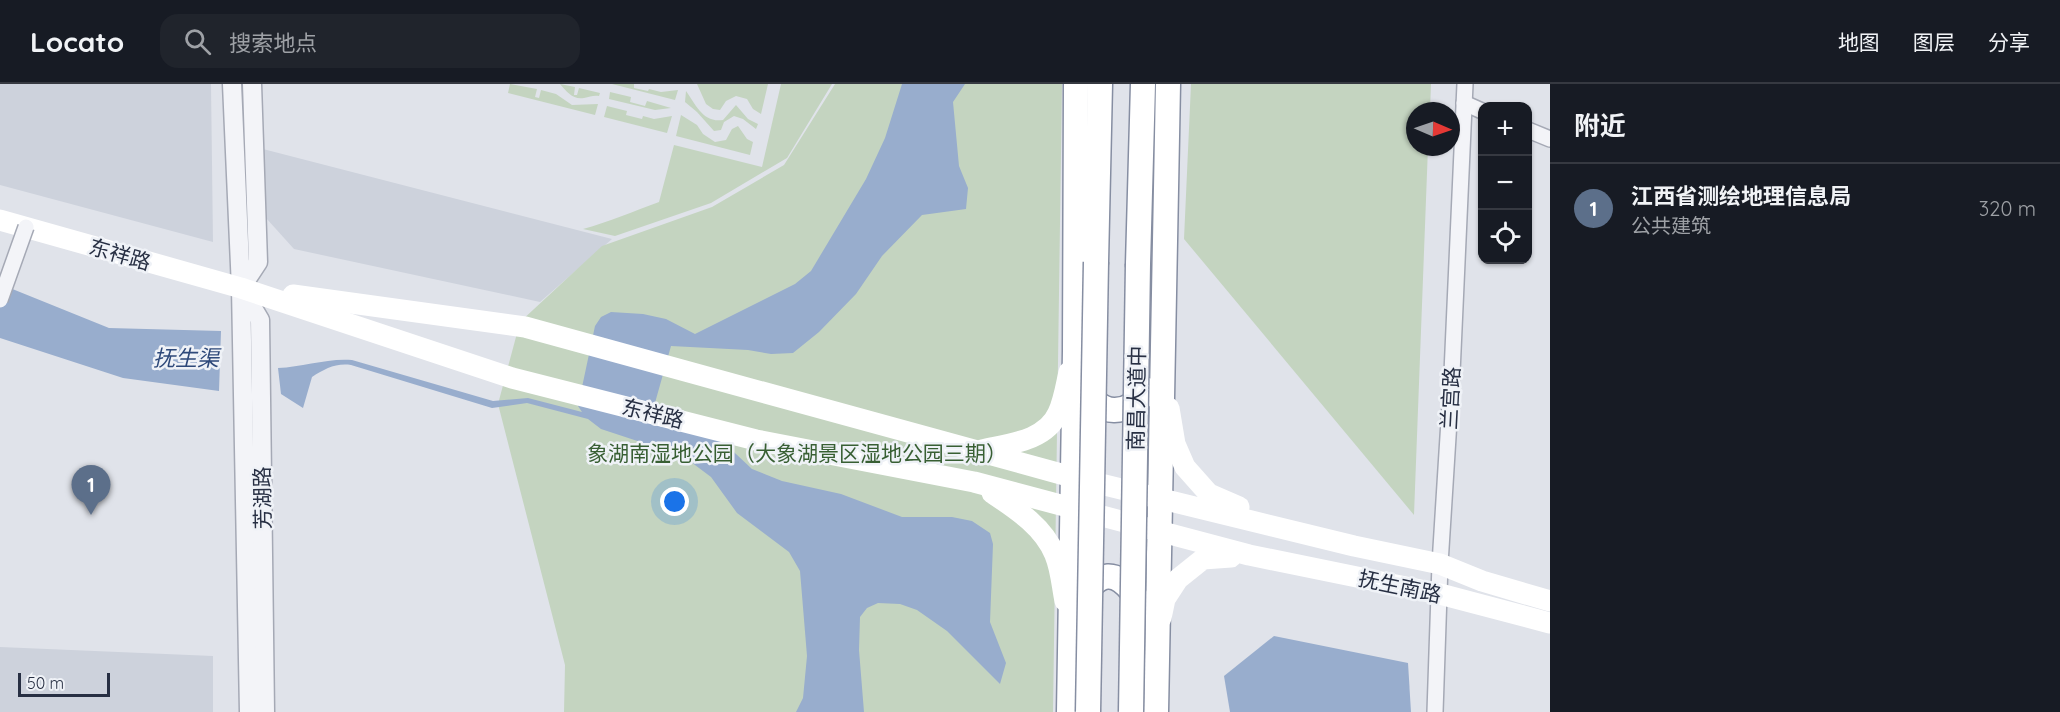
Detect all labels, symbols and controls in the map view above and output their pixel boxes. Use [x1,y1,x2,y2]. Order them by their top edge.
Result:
search box [160,14,580,68]
text: Locato [30,24,124,59]
icon: search [181,25,214,58]
text: 搜索地点 [229,29,317,57]
text: 地图 [1838,29,1880,55]
text: 图层 [1913,29,1955,55]
text: 分享 [1988,29,2030,55]
north arrow [1406,102,1460,156]
map controls [1478,102,1532,264]
button: + [1478,102,1532,156]
text: 附近 [1574,109,1626,142]
button: − [1478,156,1532,210]
text: 江西省测绘地理信息局 [1631,182,1851,210]
text: 1 [1590,196,1597,221]
text: 320 m [1979,196,2036,221]
button: locate [1478,210,1532,264]
text: 公共建筑 [1631,213,1711,238]
street label: 东祥路 [86,233,154,275]
water label: 抚生渠 [153,344,222,372]
street label: 南昌大道中 [1122,345,1150,451]
street label: 兰宫路 [1435,366,1465,430]
street label: 东祥路 [619,393,687,433]
park label: 象湖南湿地公园（大象湖景区湿地公园三期） [587,440,1007,466]
pin: 1 [72,466,110,515]
street label: 芳湖路 [248,466,276,530]
your location [660,487,689,516]
street label: 抚生南路 [1356,565,1444,607]
scale bar [18,670,110,698]
text: 50 m [27,673,64,693]

